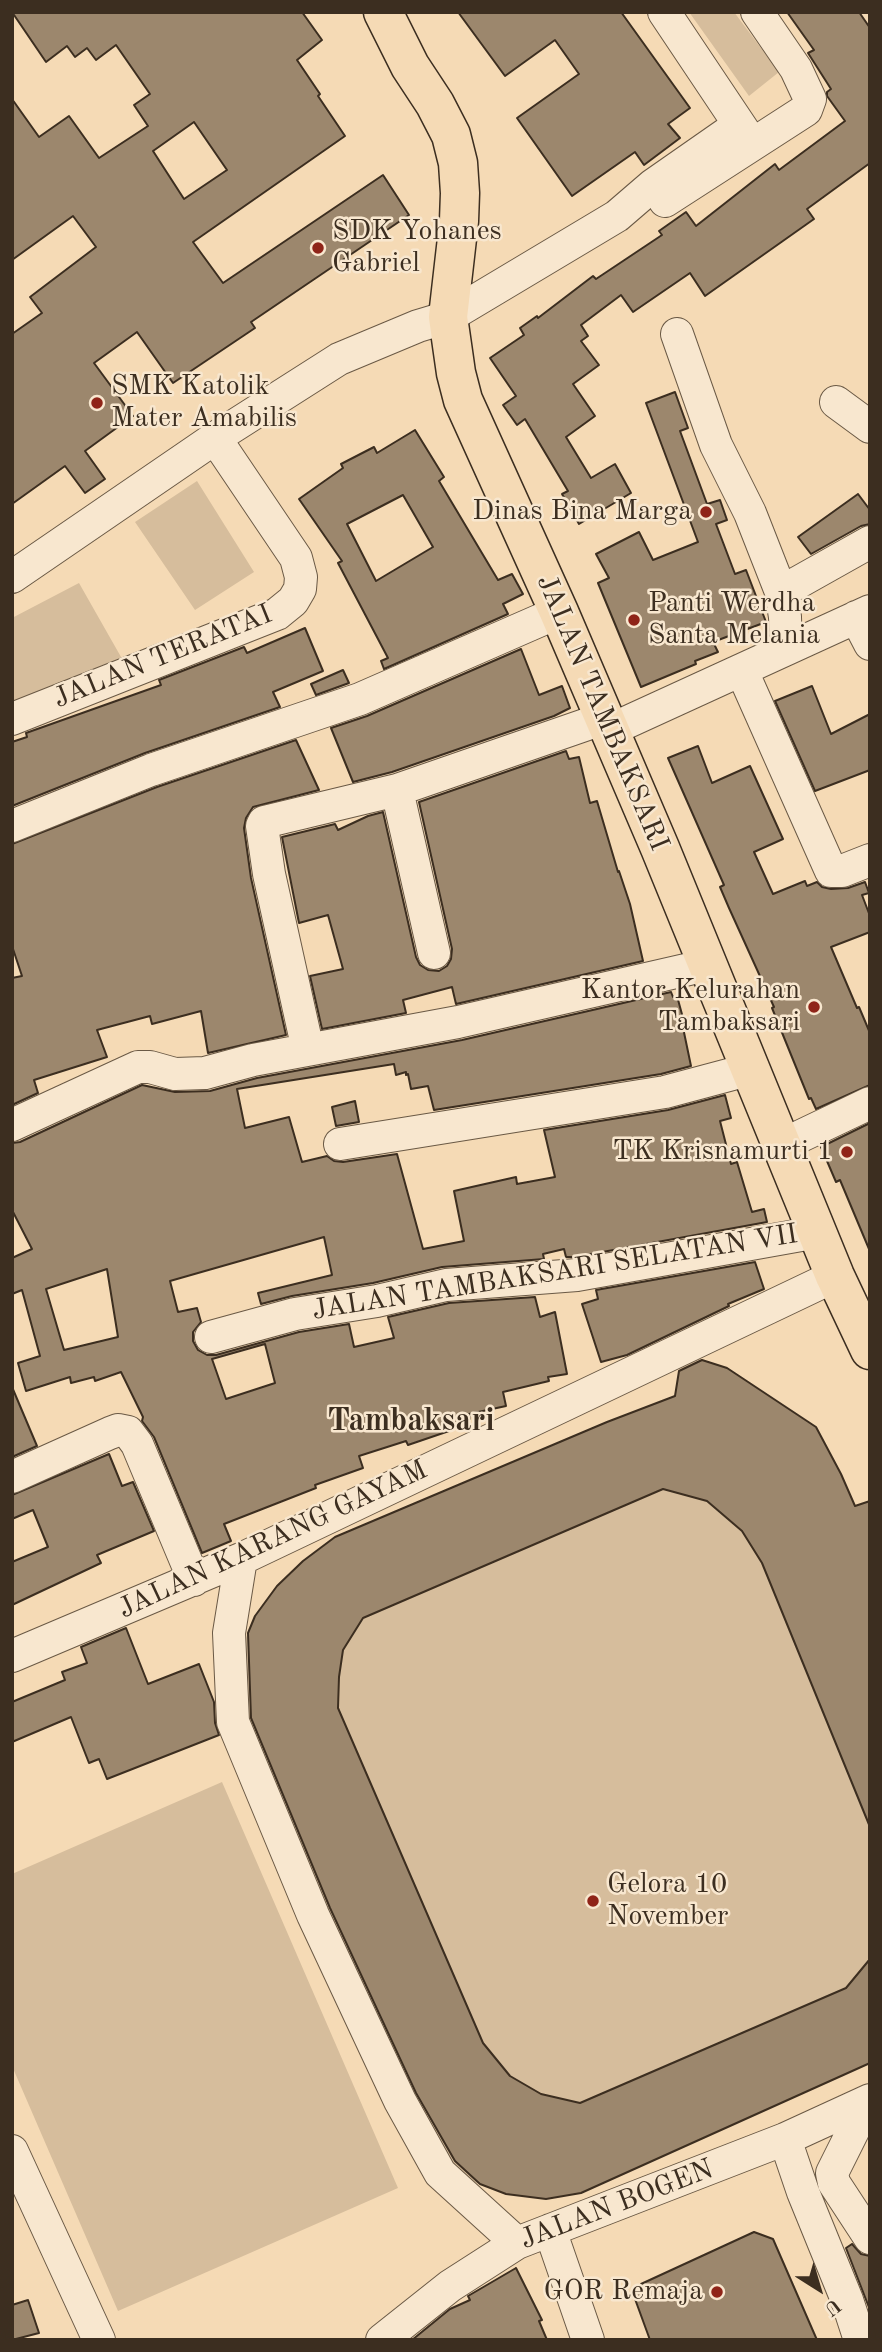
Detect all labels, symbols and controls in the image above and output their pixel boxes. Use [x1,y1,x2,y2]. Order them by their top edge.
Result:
place label: SDK Yohanes Gabriel [332,215,502,281]
marker: SDK Yohanes Gabriel [310,240,326,256]
place label: SMK Katolik Mater Amabilis [111,370,297,436]
marker: SMK Katolik Mater Amabilis [89,395,105,411]
place label: Dinas Bina Marga [472,495,692,529]
marker: Dinas Bina Marga [698,504,714,520]
street label: JALAN TAMBAKSARI [529,570,675,856]
place label: Panti Werdha Santa Melania [648,587,820,653]
street label: JALAN TERATAI [49,598,277,716]
marker: Panti Werdha Santa Melania [626,612,642,628]
place label: Kantor Kelurahan Tambaksari [581,974,800,1040]
marker: Kantor Kelurahan Tambaksari [806,999,822,1015]
place label: TK Krisnamurti 1 [613,1135,833,1169]
marker: TK Krisnamurti 1 [839,1144,855,1160]
street label: JALAN TAMBAKSARI SELATAN VII [310,1218,800,1328]
district label: Tambaksari [327,1403,495,1441]
street label: JALAN KARANG GAYAM [113,1454,433,1626]
place label: Gelora 10 November [607,1868,729,1934]
marker: Gelora 10 November [585,1893,601,1909]
street label: JALAN BOGEN [516,2153,718,2257]
north arrow [784,2254,854,2324]
place label: GOR Remaja [544,2275,703,2309]
marker: GOR Remaja [709,2284,725,2300]
text: U [820,2294,844,2318]

